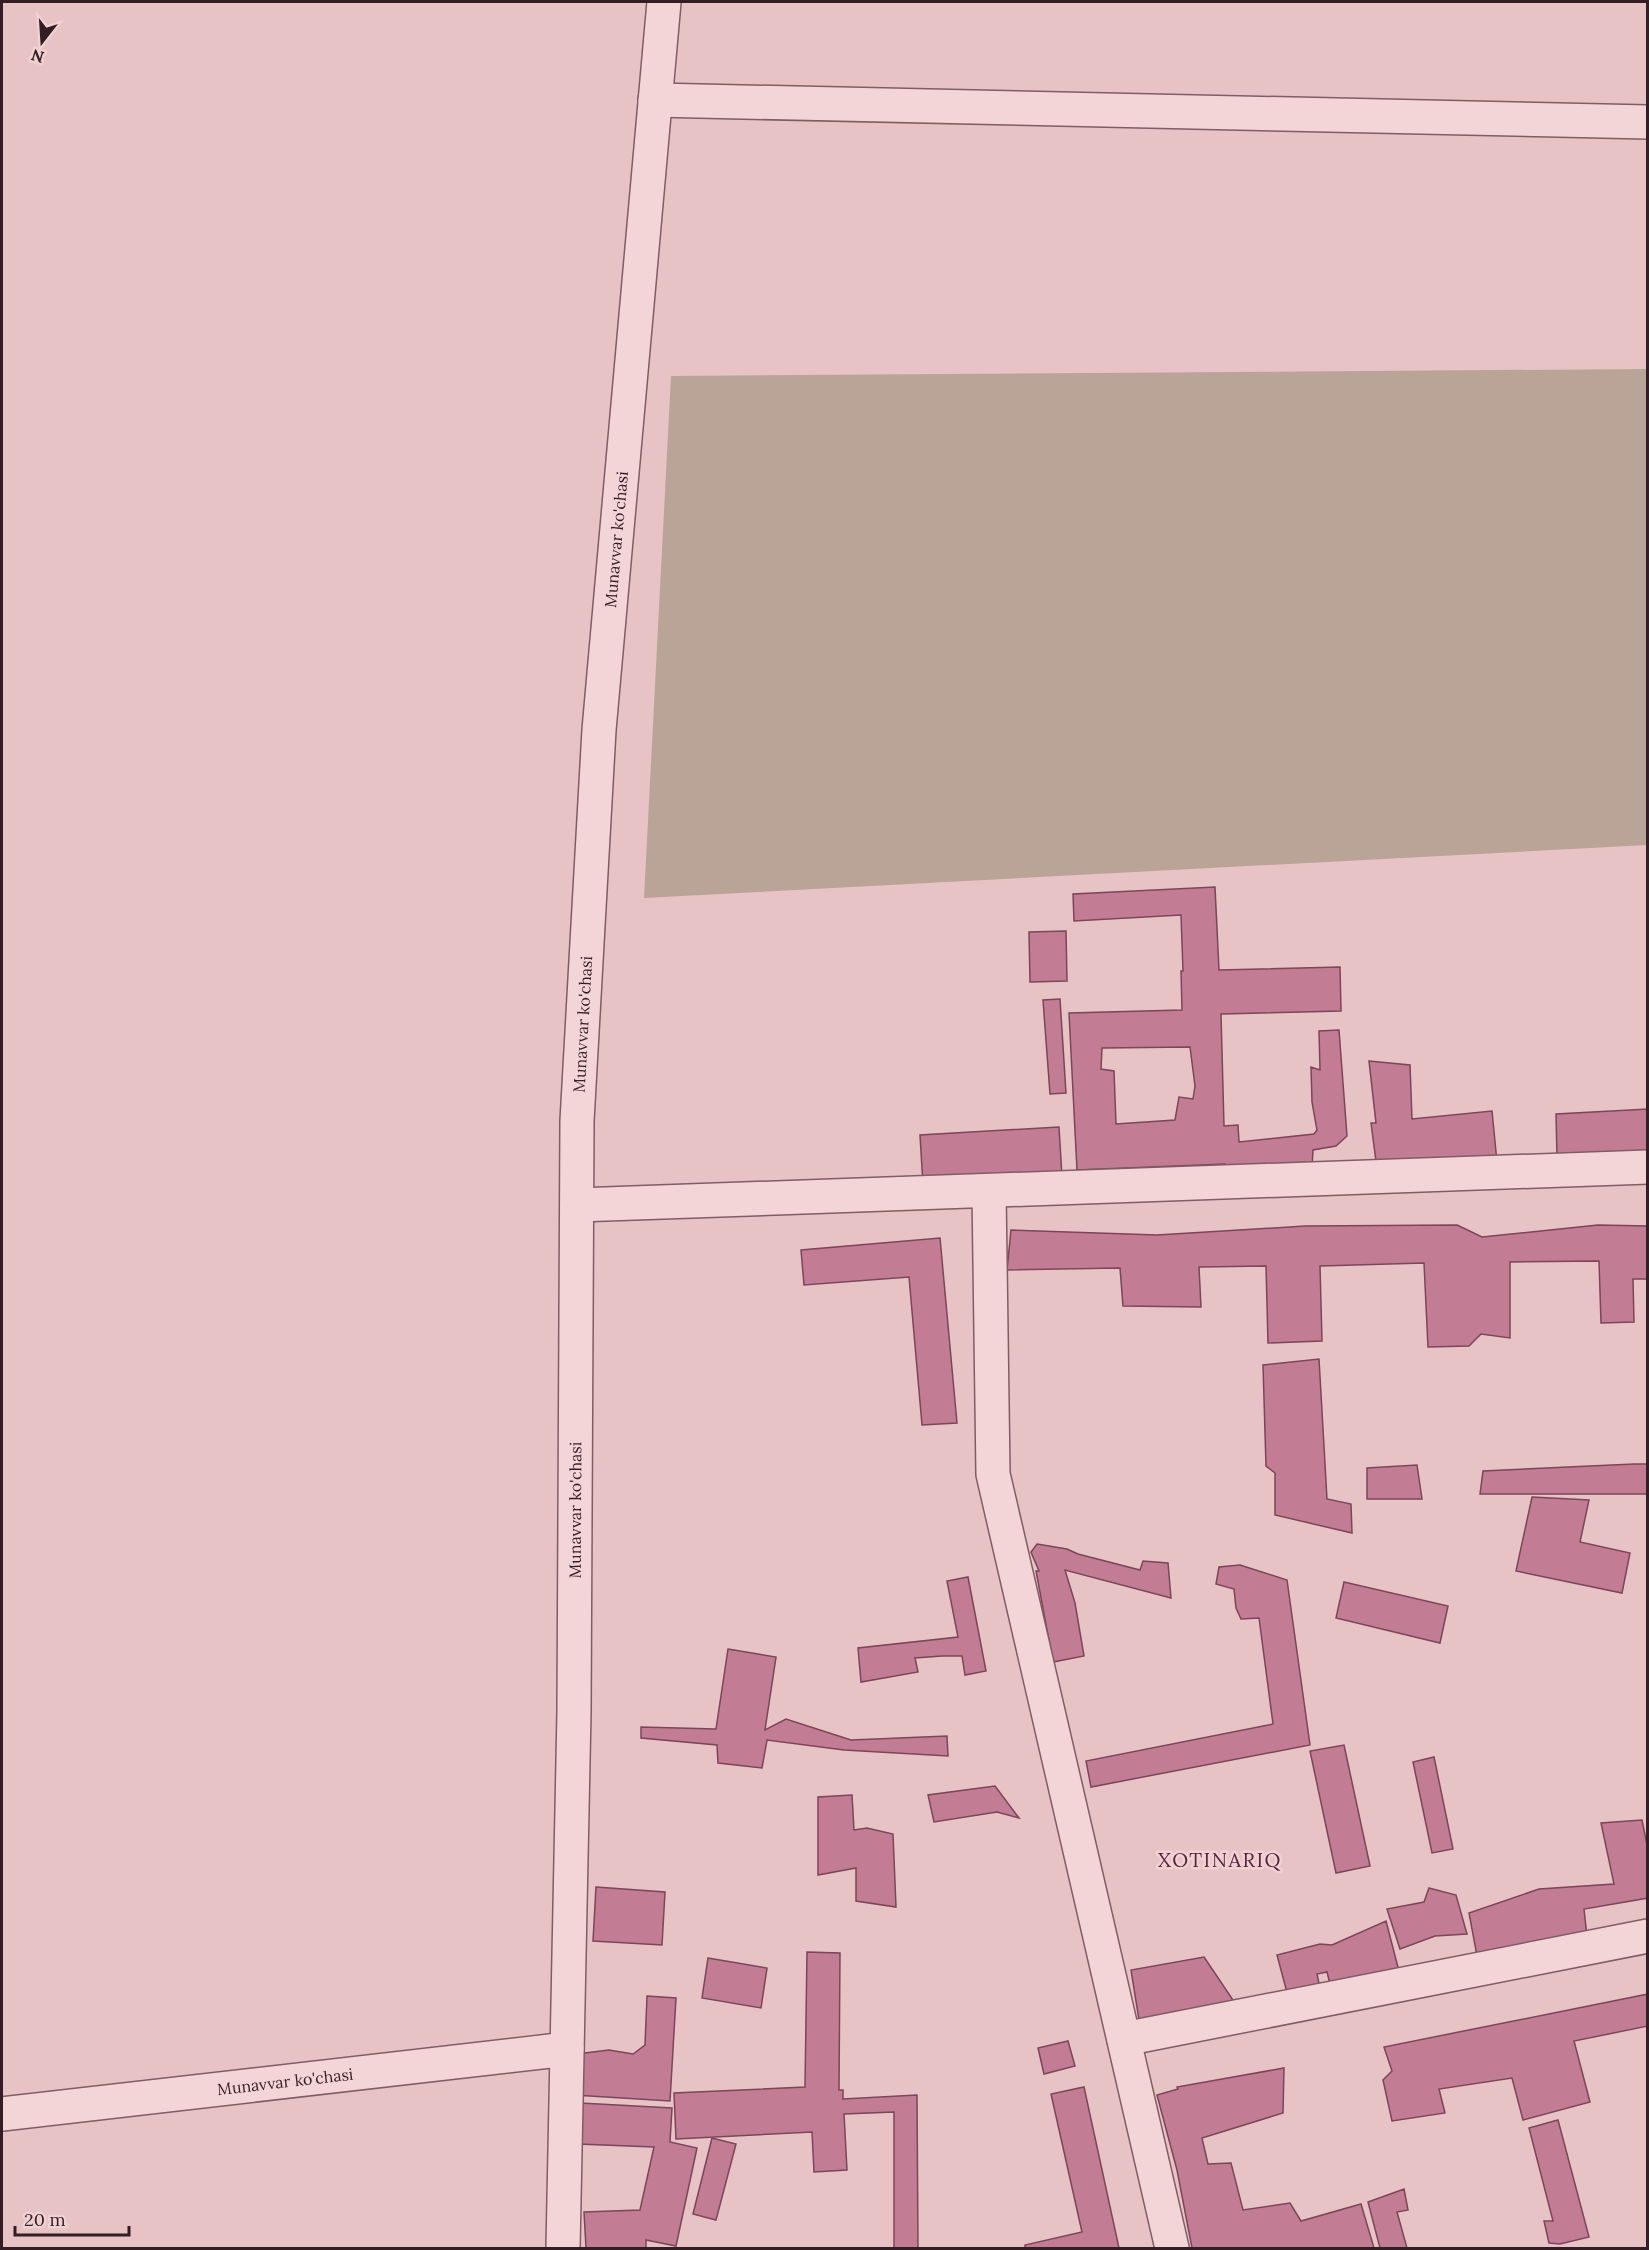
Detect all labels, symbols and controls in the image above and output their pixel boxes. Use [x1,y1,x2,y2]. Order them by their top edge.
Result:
north arrow [12,12,72,72]
text: N [29,45,46,68]
street label: Munavvar ko'chasi [600,470,632,609]
street label: Munavvar ko'chasi [569,955,596,1093]
street label: Munavvar ko'chasi [565,1442,585,1579]
district label: XOTINARIQ [1158,1847,1282,1872]
street label: Munavvar ko'chasi [216,2064,354,2099]
scale bar [15,2199,129,2237]
text: 20 m [24,2208,66,2231]

